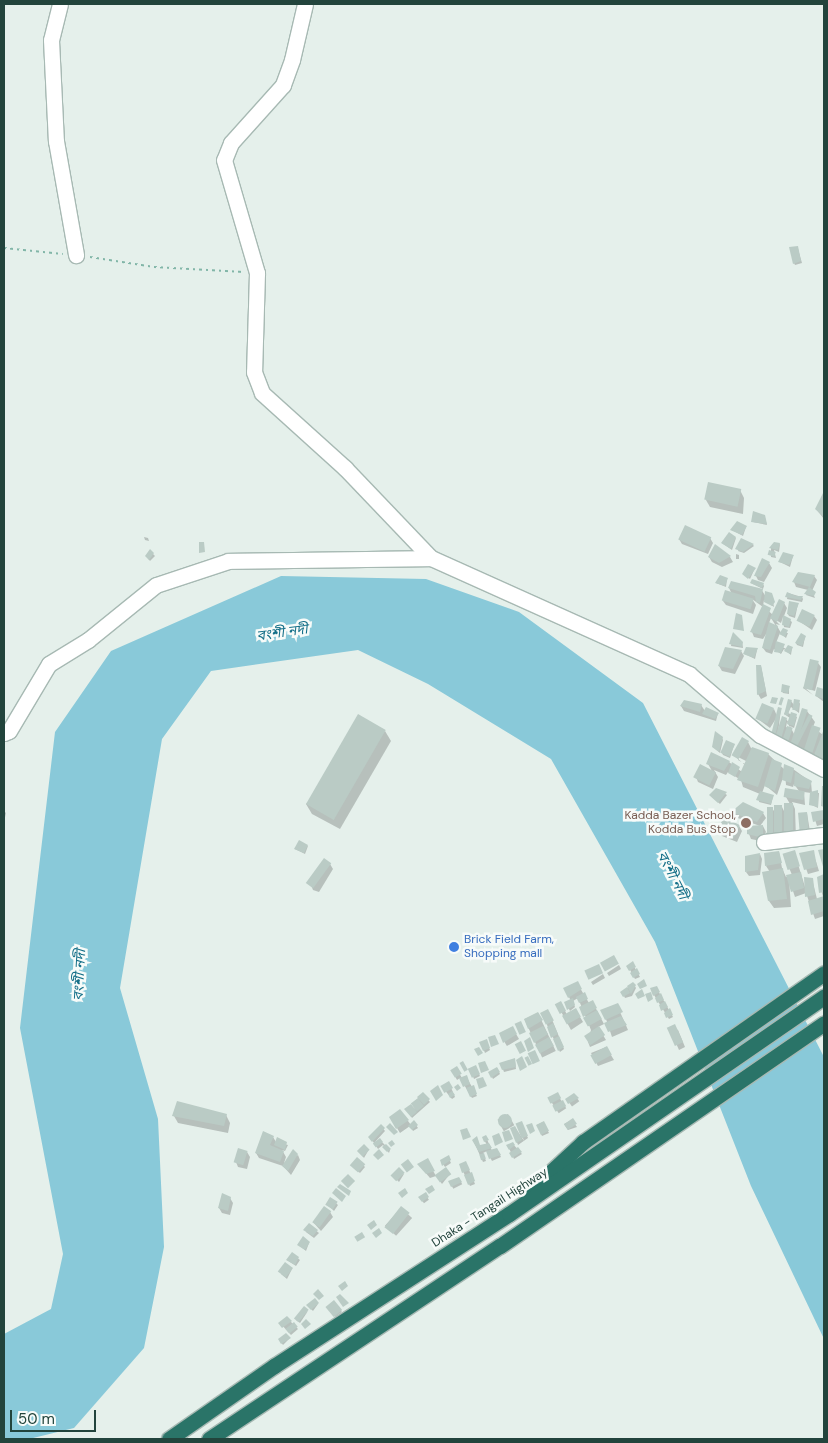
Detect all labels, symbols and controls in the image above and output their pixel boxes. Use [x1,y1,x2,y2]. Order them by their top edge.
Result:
water label: বংশী নদী [255,620,309,644]
place label: Kadda Bazer School, Kodda Bus Stop [624,809,736,837]
marker: Kadda Bazer School, Kodda Bus Stop [740,817,752,829]
water label: বংশী নদী [654,848,692,902]
place label: Brick Field Farm, Shopping mall [464,933,554,961]
marker: Brick Field Farm, Shopping mall [448,941,460,953]
water label: বংশী নদী [69,949,89,1001]
street label: Dhaka - Tangail Highway [429,1165,551,1251]
scale bar [12,1400,99,1432]
text: 50 m [18,1409,55,1429]

